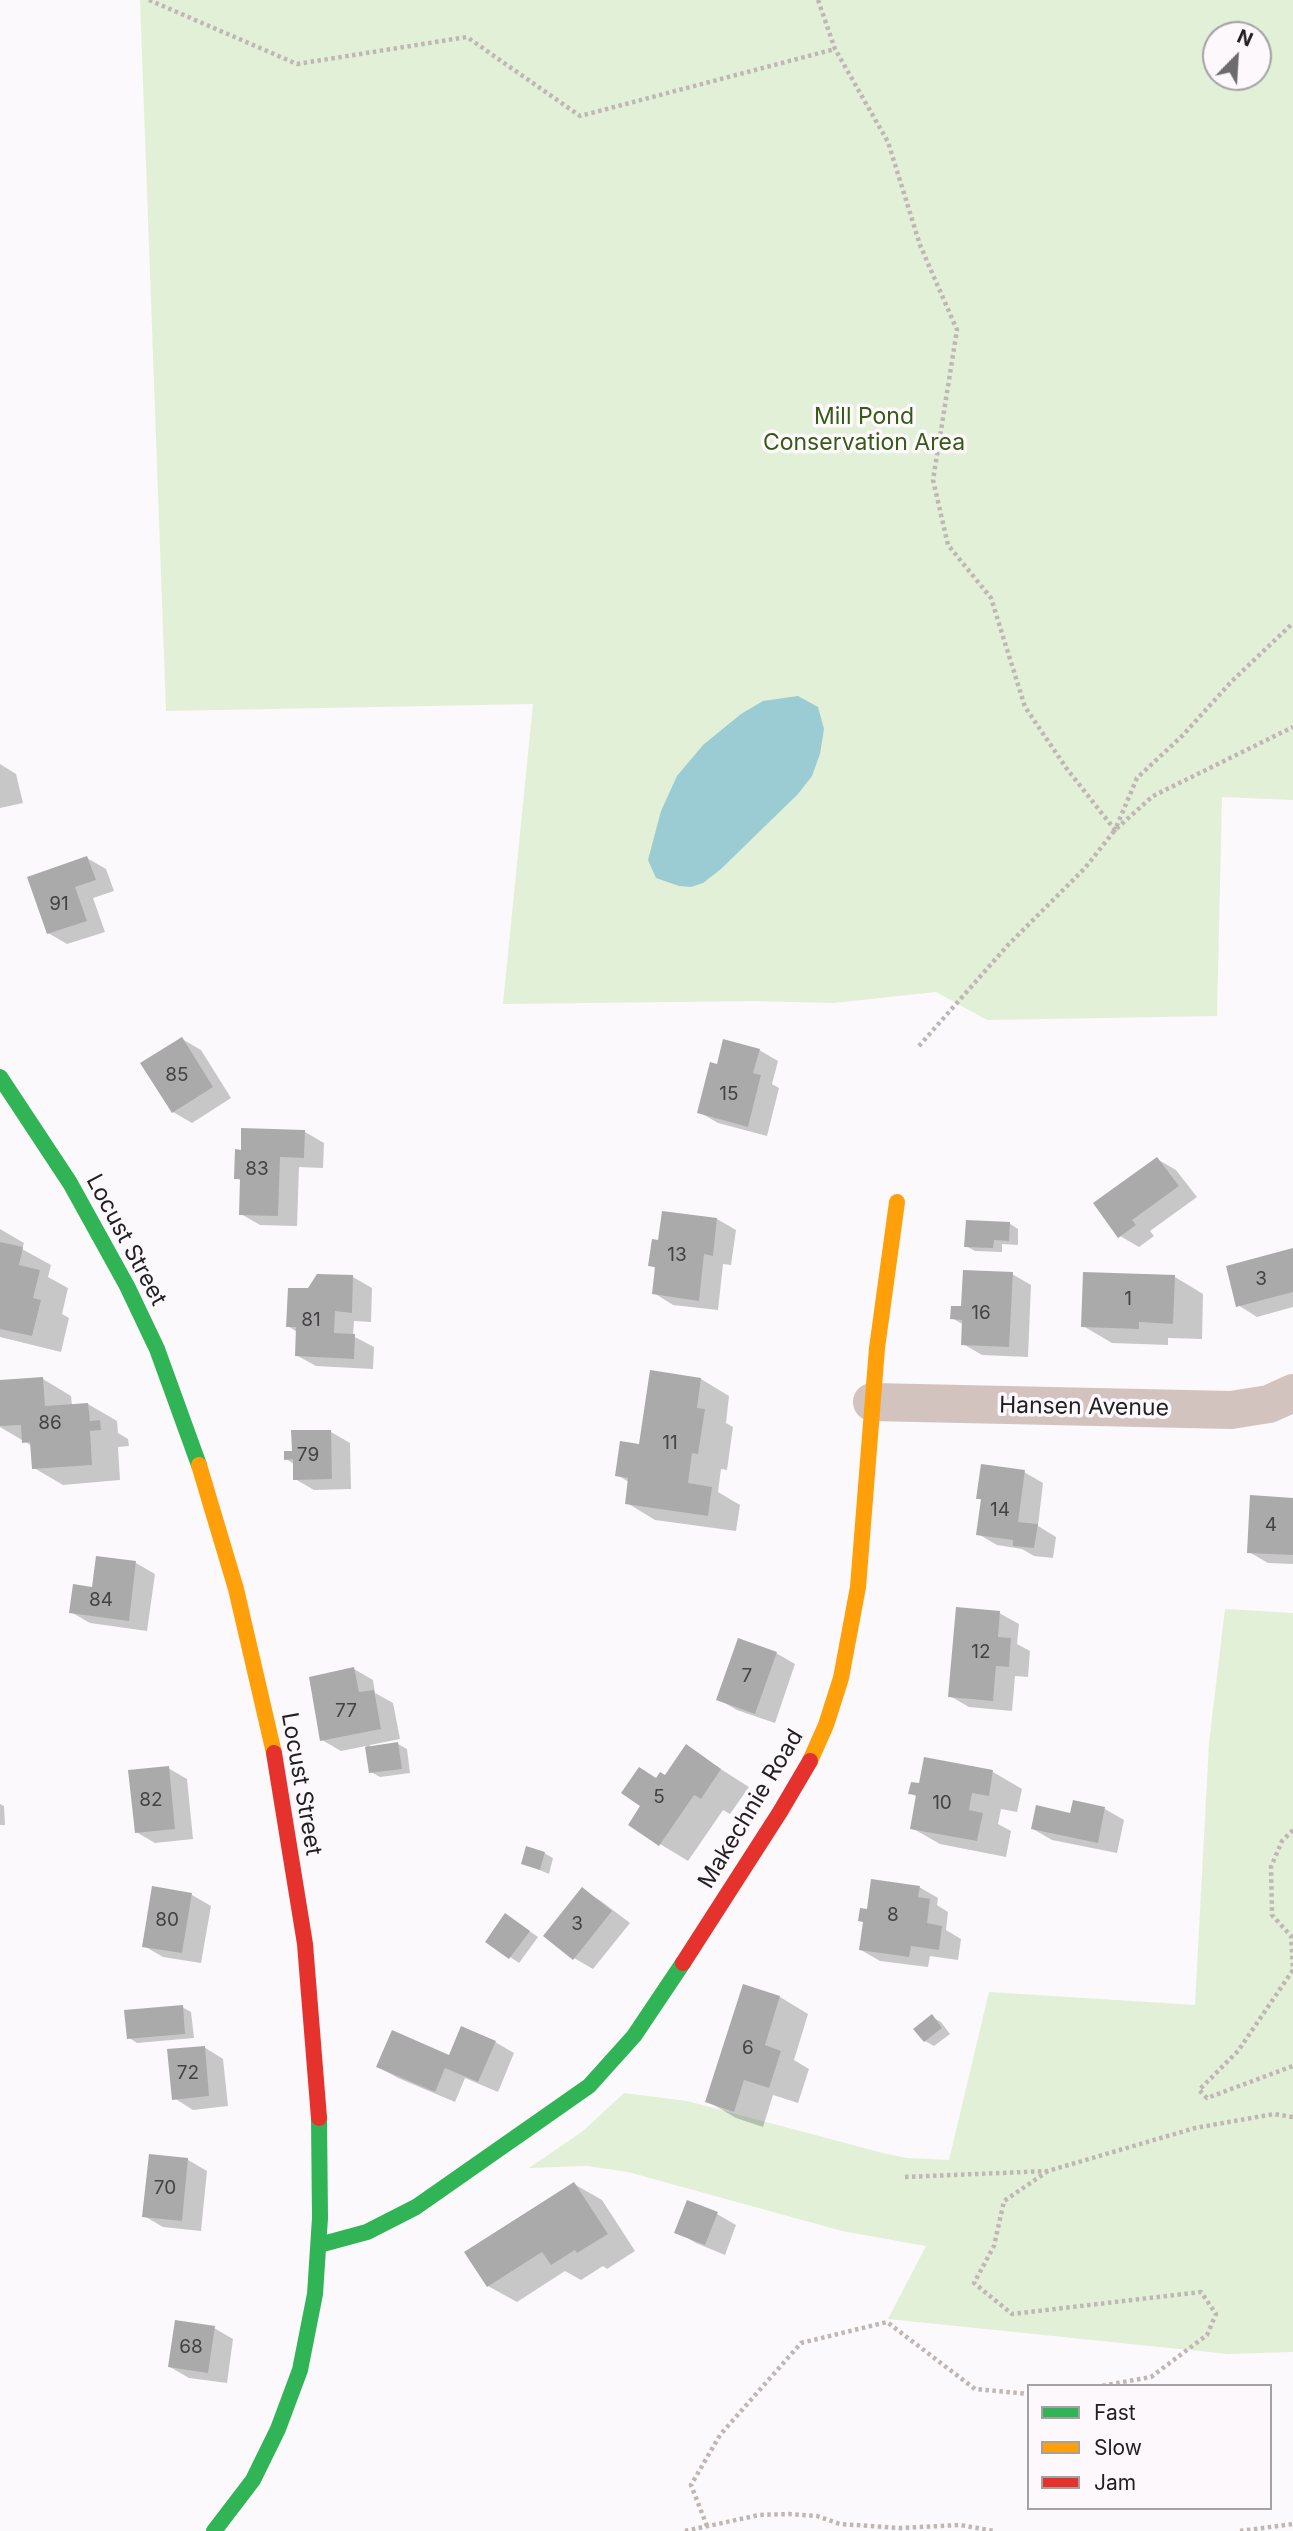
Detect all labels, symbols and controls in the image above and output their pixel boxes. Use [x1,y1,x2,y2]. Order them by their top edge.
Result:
north arrow [1202,21,1272,91]
text: N [1234,25,1256,52]
park label: Mill Pond Conservation Area [763,403,965,457]
house number: 91 [49,893,69,915]
house number: 85 [165,1064,189,1086]
house number: 15 [719,1083,739,1105]
house number: 83 [245,1158,269,1180]
street label: Locust Street [80,1170,172,1310]
house number: 13 [667,1244,687,1266]
house number: 3 [1255,1268,1267,1290]
house number: 1 [1124,1288,1132,1310]
house number: 16 [971,1302,991,1324]
house number: 81 [301,1309,321,1331]
street label: Hansen Avenue [999,1392,1169,1422]
house number: 86 [38,1412,62,1434]
house number: 11 [662,1432,678,1454]
house number: 79 [297,1444,319,1466]
house number: 14 [990,1499,1010,1521]
house number: 4 [1265,1514,1277,1536]
house number: 84 [89,1589,113,1611]
house number: 12 [971,1641,991,1663]
house number: 7 [742,1665,752,1687]
house number: 77 [335,1700,357,1722]
street label: Locust Street [275,1710,327,1858]
street label: Makechnie Road [693,1725,809,1893]
house number: 5 [653,1786,665,1808]
house number: 82 [139,1789,163,1811]
house number: 10 [932,1792,952,1814]
house number: 8 [887,1904,899,1926]
house number: 80 [155,1909,179,1931]
house number: 3 [571,1913,583,1935]
house number: 6 [742,2037,754,2059]
house number: 72 [177,2062,199,2084]
house number: 70 [154,2177,176,2199]
house number: 68 [179,2336,203,2358]
legend [1027,2384,1272,2510]
text: Fast [1094,2400,1136,2425]
text: Slow [1094,2435,1142,2460]
text: Jam [1094,2470,1136,2495]

